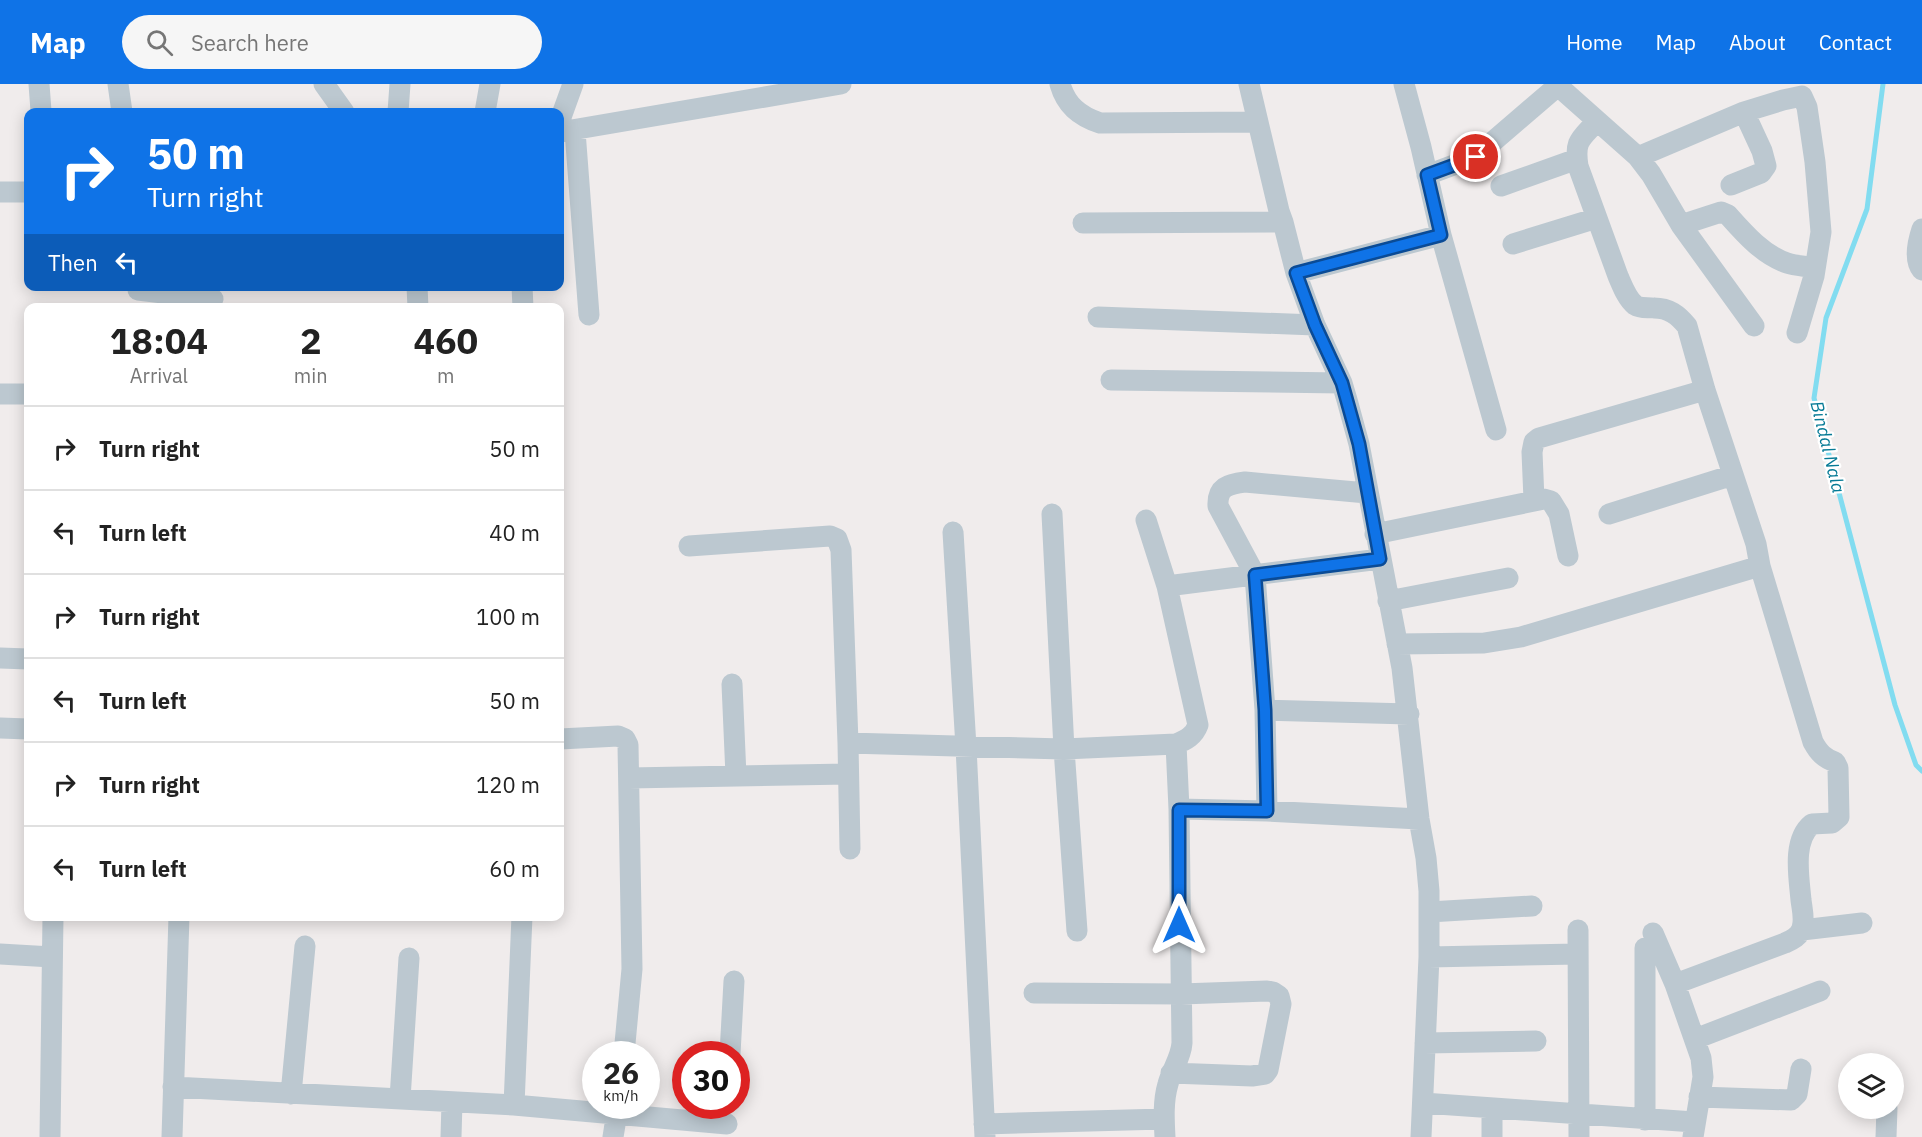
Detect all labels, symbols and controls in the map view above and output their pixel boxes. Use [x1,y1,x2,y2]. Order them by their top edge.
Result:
search box [122,15,542,69]
text: Map [30,24,86,61]
icon: search [143,26,176,59]
text: Search here [191,28,309,57]
text: Home [1566,28,1623,56]
text: Map [1656,28,1696,56]
text: About [1729,28,1786,56]
text: Contact [1819,28,1892,56]
text: 50 m [147,126,245,181]
pin [1450,131,1501,182]
icon: right [48,132,126,210]
icon: arrive [1459,140,1492,173]
text: Turn right [147,179,264,214]
icon: left [110,246,143,279]
text: Then [48,248,98,277]
text: 18:04 [110,317,208,364]
text: 2 [300,317,322,364]
text: 460 [413,317,478,364]
text: Arrival [130,362,188,389]
text: min [294,362,328,389]
text: m [437,362,455,389]
water label: Bindal Nala [1805,398,1851,496]
icon: right [48,432,81,465]
text: Turn right [99,434,200,463]
text: 50 m [489,434,540,463]
icon: left [48,516,81,549]
text: Turn left [99,518,187,547]
text: 40 m [489,518,540,547]
icon: right [48,600,81,633]
text: Turn right [99,602,200,631]
text: 100 m [476,602,540,631]
icon: left [48,684,81,717]
text: Turn left [99,686,187,715]
text: 50 m [489,686,540,715]
icon: right [48,768,81,801]
text: Turn right [99,770,200,799]
text: 120 m [476,770,540,799]
icon: left [48,852,81,885]
text: Turn left [99,854,187,883]
text: 60 m [489,854,540,883]
position arrow [1147,893,1211,957]
speed limit sign: 30 [672,1041,750,1119]
text: 26 [603,1053,639,1092]
map controls [1838,1053,1904,1119]
button: layers [1838,1053,1904,1119]
text: km/h [603,1086,639,1105]

